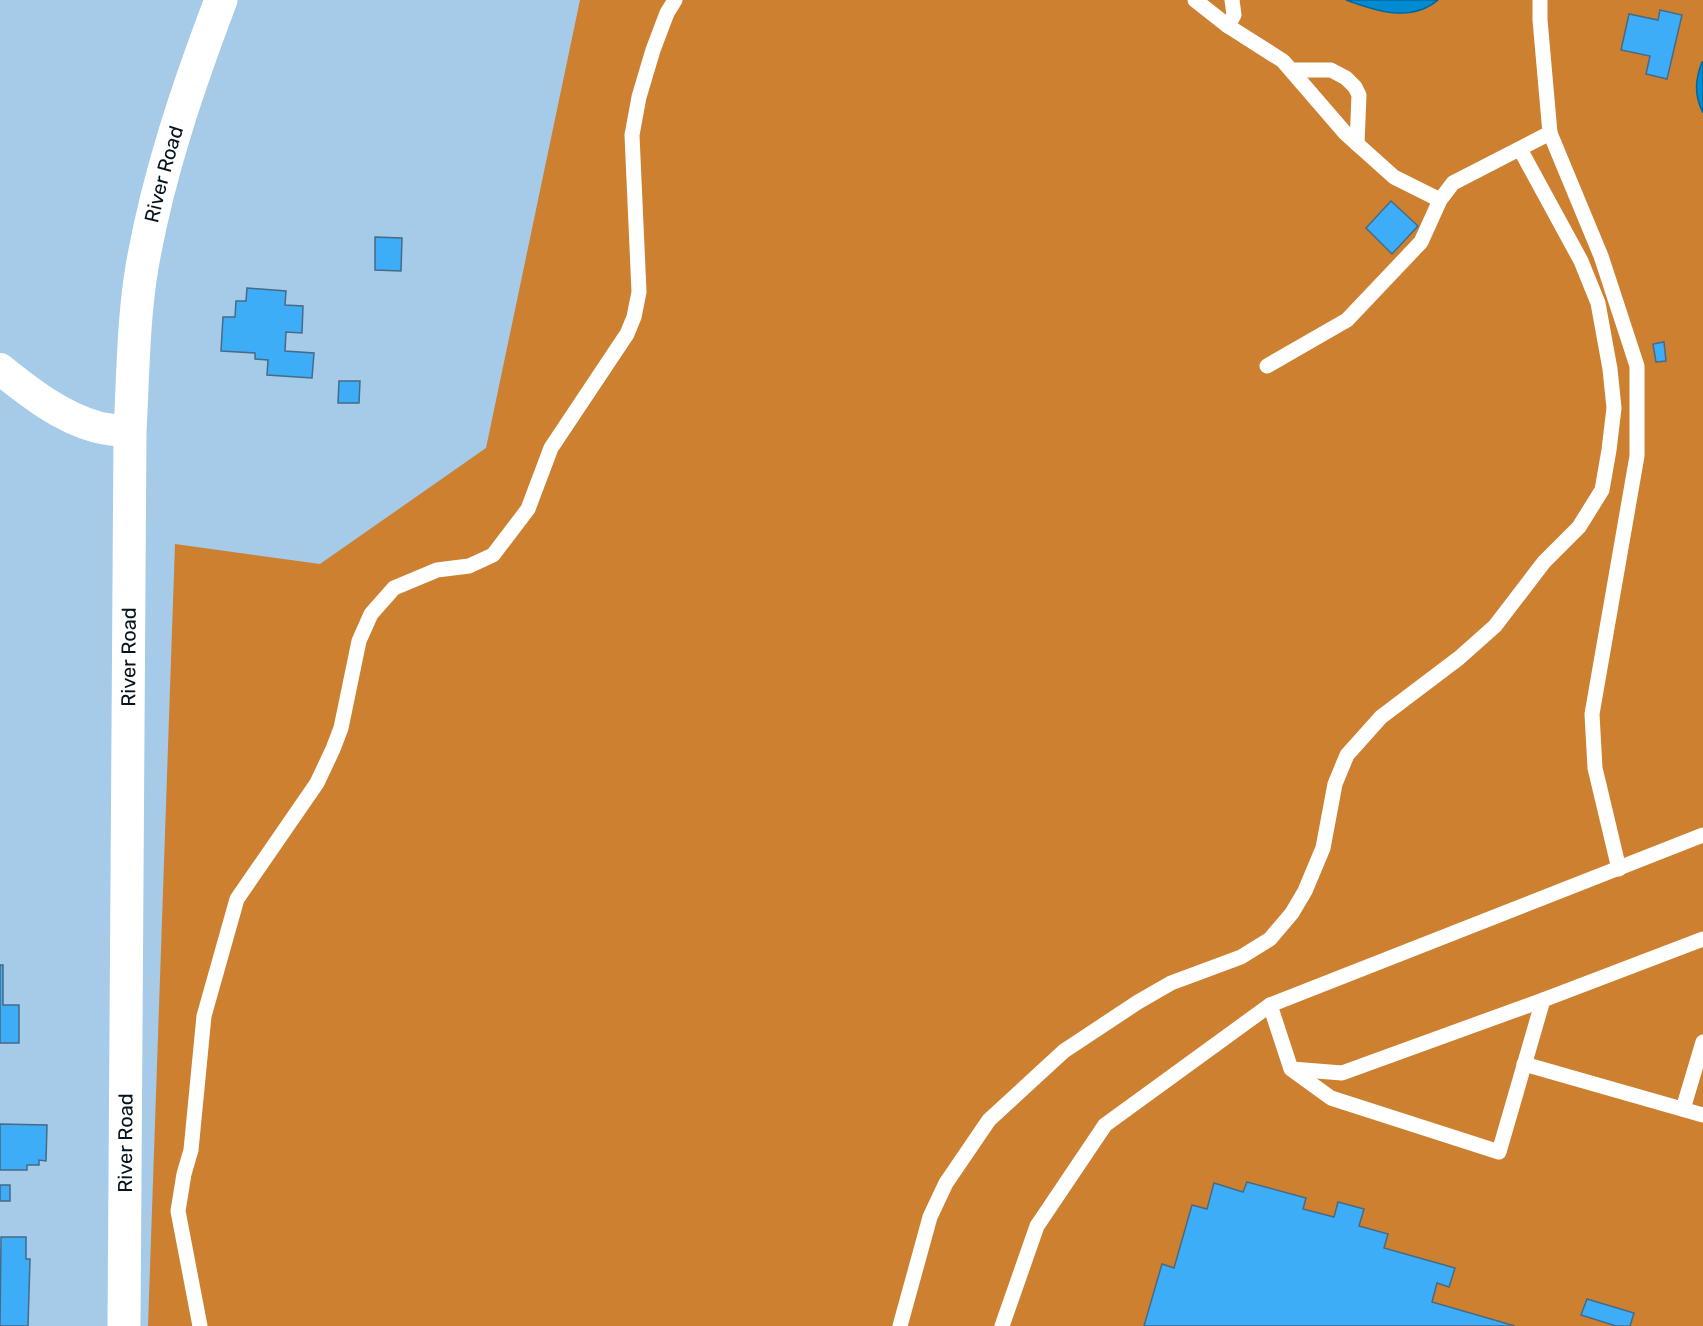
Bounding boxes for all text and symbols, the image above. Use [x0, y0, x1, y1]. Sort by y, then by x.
street label: River Road [139, 123, 188, 225]
street label: River Road [116, 607, 141, 707]
street label: River Road [113, 1093, 138, 1193]

